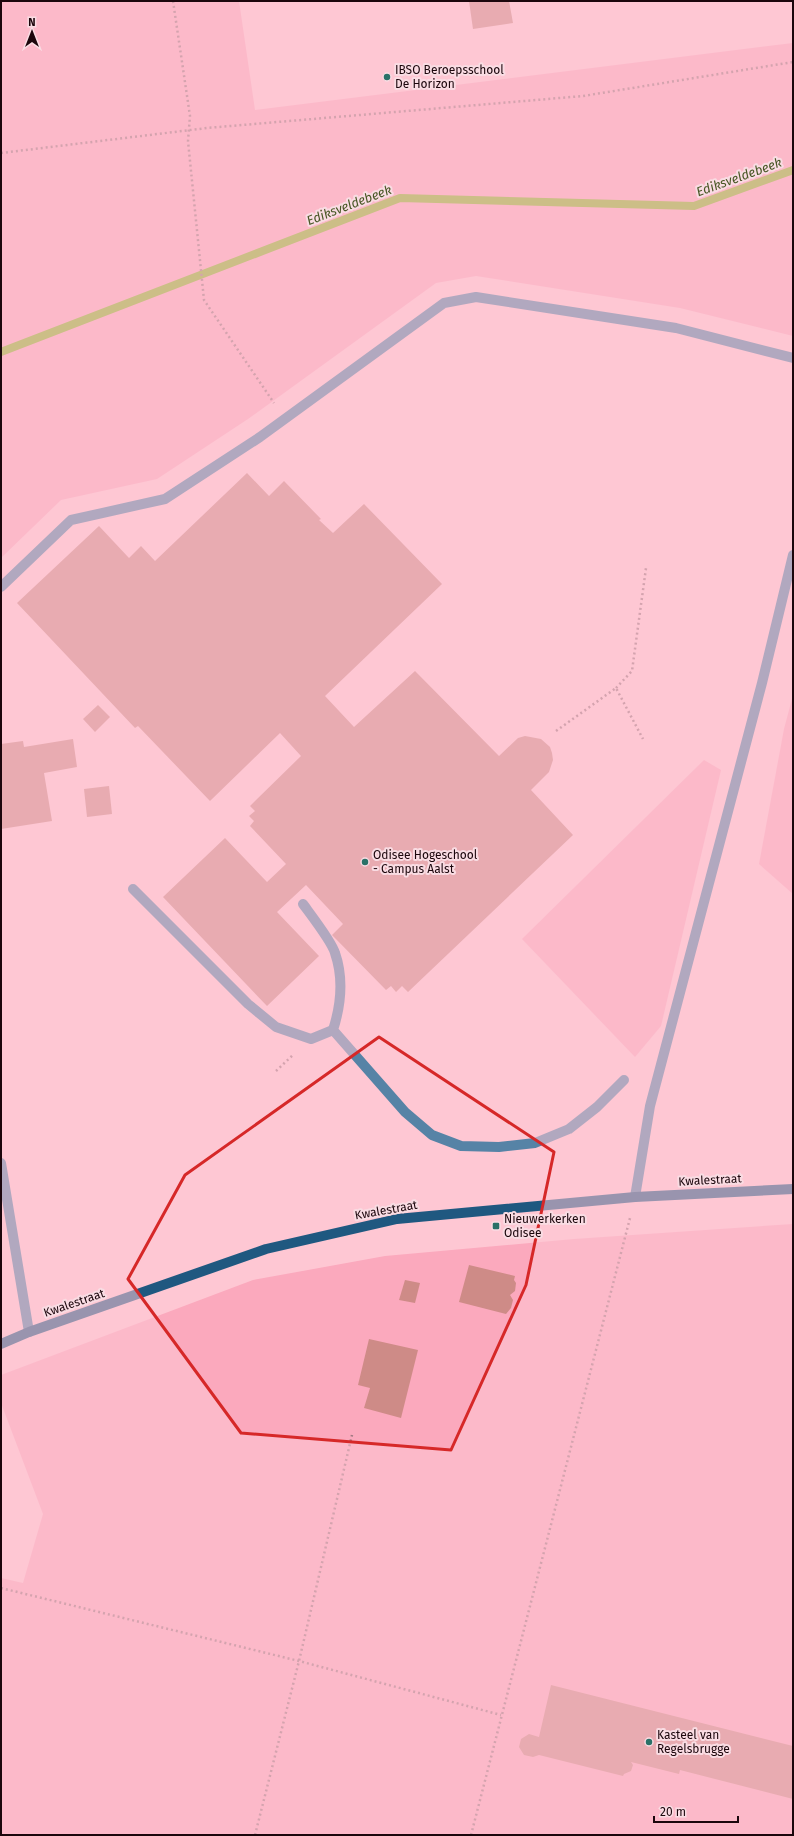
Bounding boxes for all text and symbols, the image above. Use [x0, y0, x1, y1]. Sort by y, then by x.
north arrow [12, 12, 52, 52]
text: N [28, 16, 36, 29]
place label: IBSO Beroepsschool De Horizon [395, 63, 504, 91]
marker: IBSO Beroepsschool De Horizon [382, 72, 392, 82]
water label: Ediksveldebeek [694, 155, 784, 199]
water label: Ediksveldebeek [304, 182, 394, 228]
place label: Odisee Hogeschool - Campus Aalst [373, 848, 478, 876]
marker: Odisee Hogeschool - Campus Aalst [360, 857, 370, 867]
street label: Kwalestraat [678, 1171, 743, 1189]
street label: Kwalestraat [354, 1197, 419, 1222]
place label: Nieuwerkerken Odisee [504, 1212, 586, 1240]
marker: Nieuwerkerken Odisee [491, 1221, 501, 1231]
street label: Kwalestraat [42, 1286, 107, 1320]
place label: Kasteel van Regelsbrugge [657, 1728, 730, 1756]
marker: Kasteel van Regelsbrugge [644, 1737, 654, 1747]
scale bar [654, 1798, 738, 1824]
text: 20 m [660, 1805, 686, 1819]

